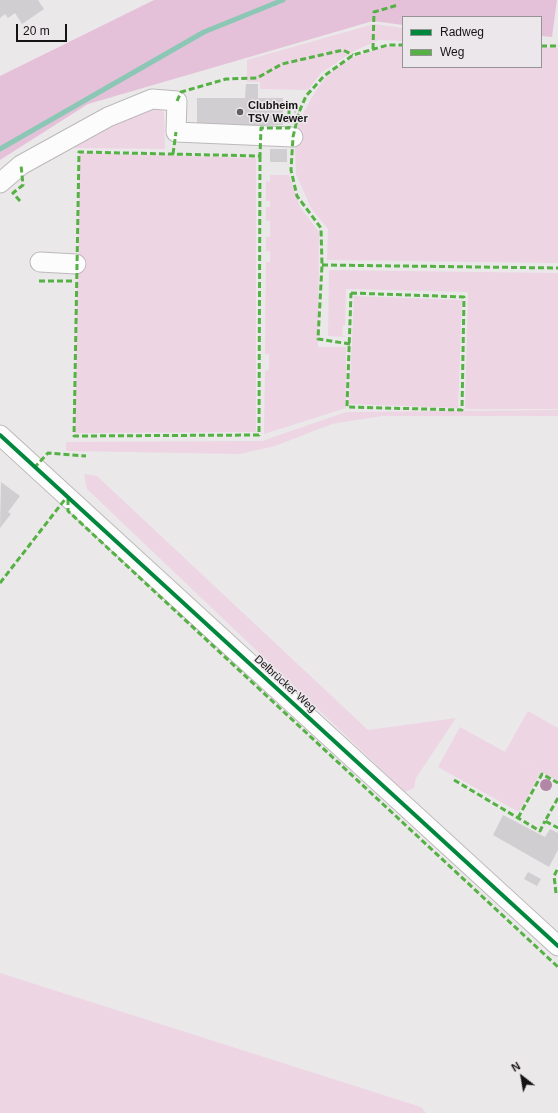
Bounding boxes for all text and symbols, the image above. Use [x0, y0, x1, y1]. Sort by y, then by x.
scale bar [18, 16, 69, 42]
legend [402, 16, 542, 68]
text: 20 m [23, 24, 50, 38]
text: Radweg [440, 25, 484, 39]
text: Weg [440, 45, 464, 59]
place label: Clubheim TSV Wewer [248, 99, 308, 125]
marker: Clubheim TSV Wewer [235, 107, 245, 117]
street label: Delbrücker Weg [251, 653, 319, 715]
north arrow [502, 1057, 542, 1097]
text: N [509, 1060, 522, 1074]

